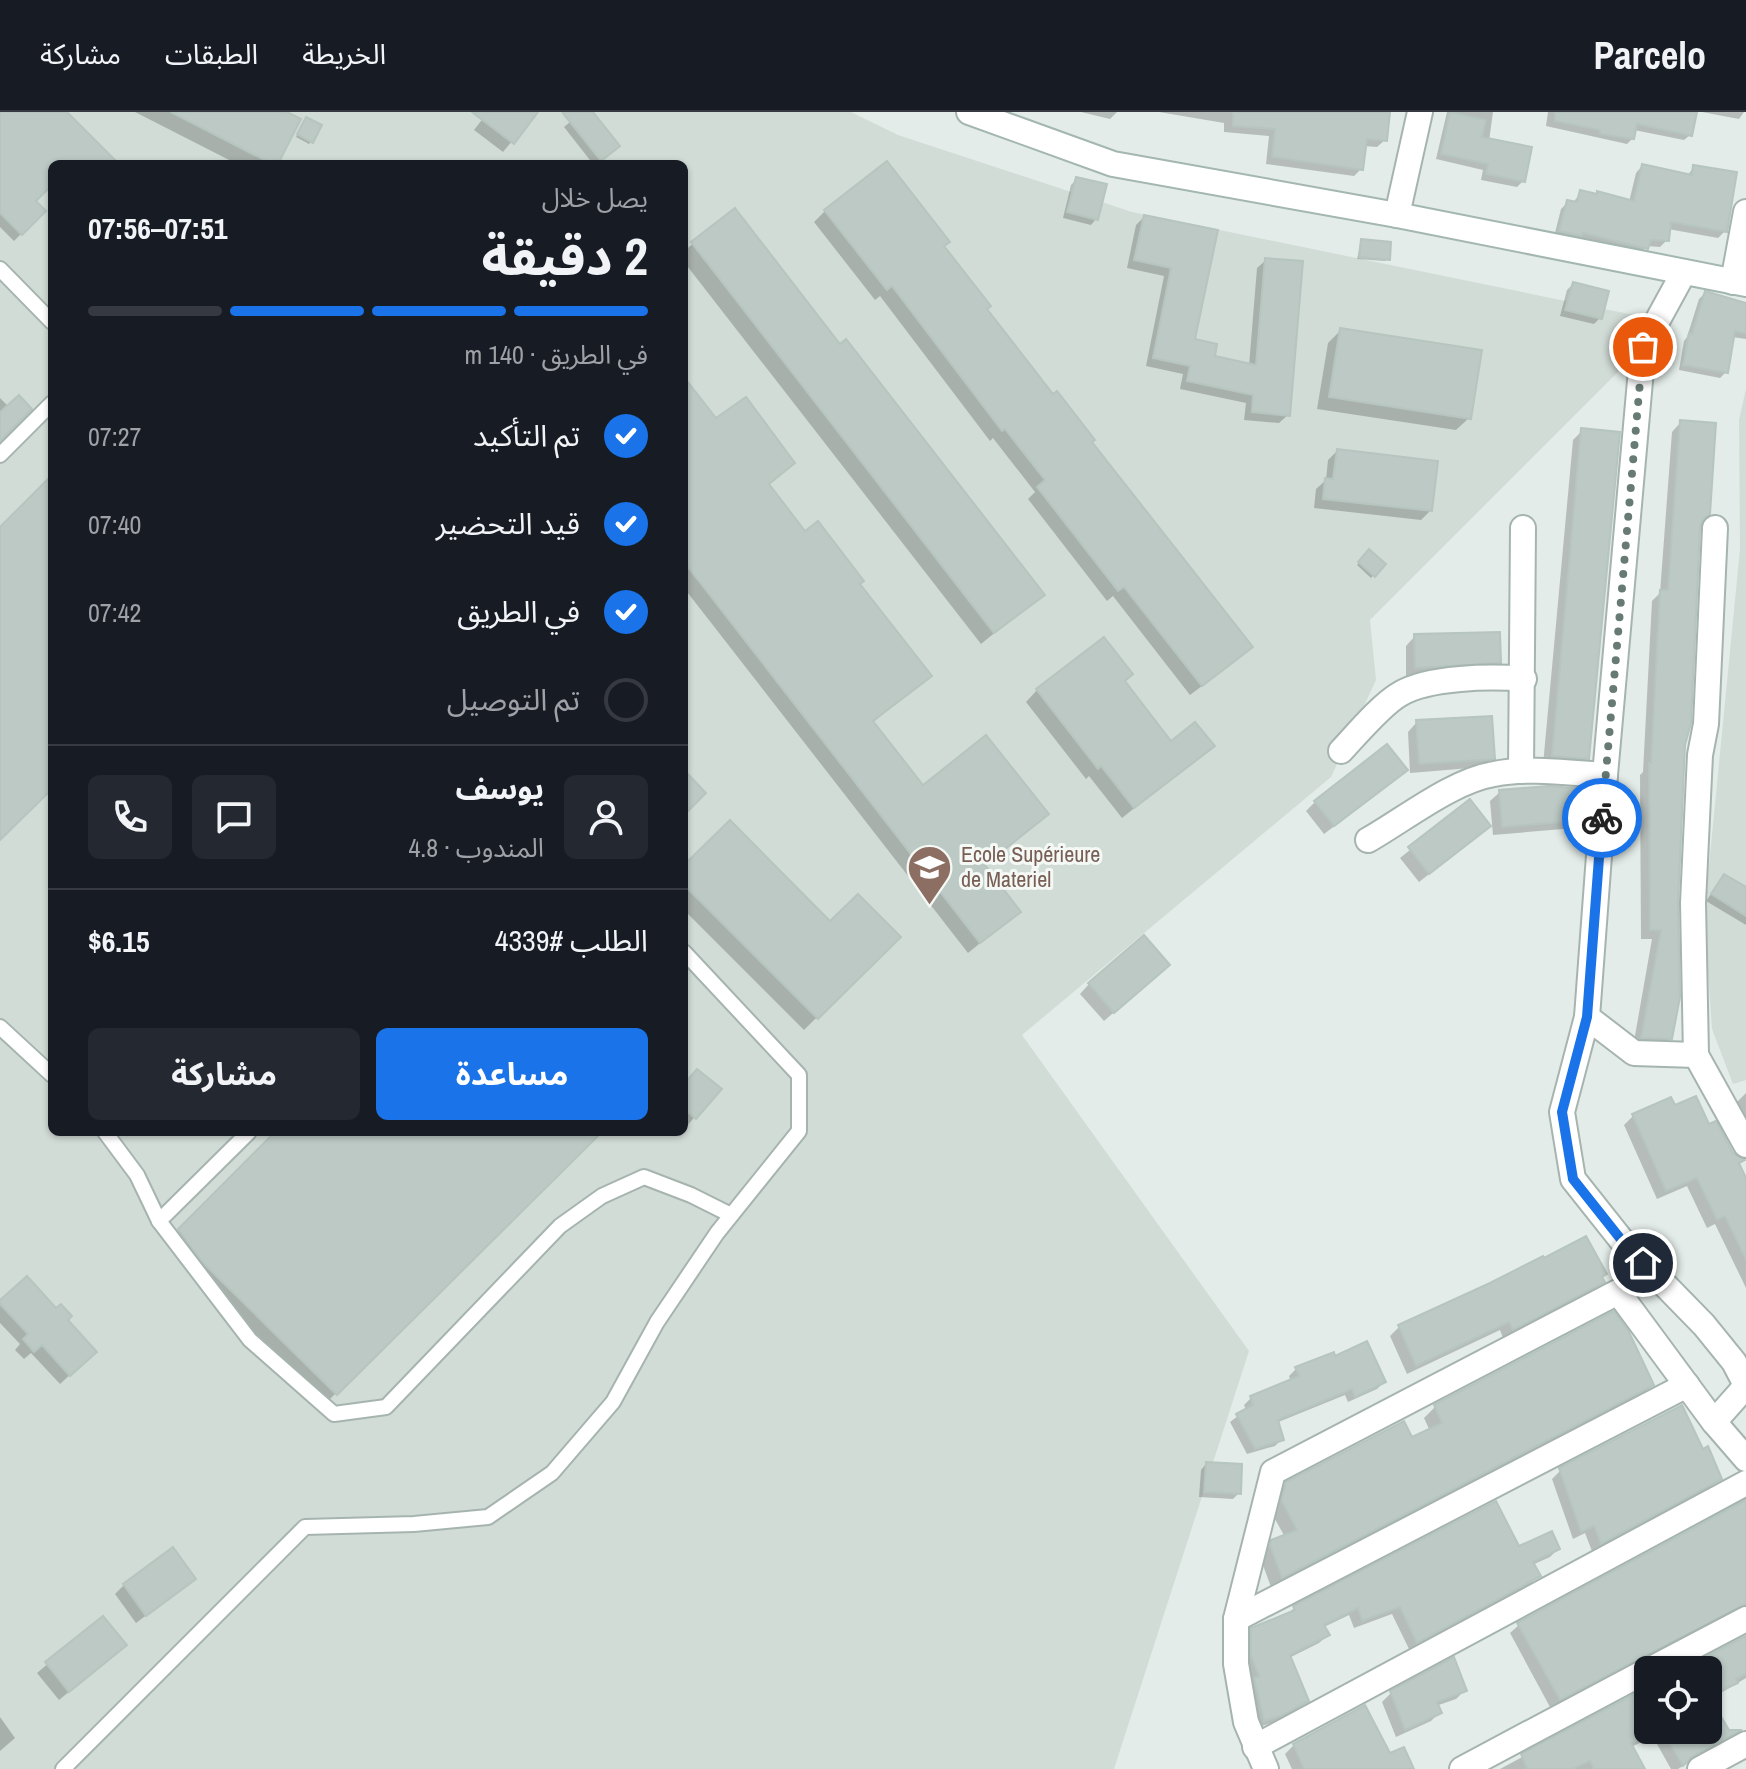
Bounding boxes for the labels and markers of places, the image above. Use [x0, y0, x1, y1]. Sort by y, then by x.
pin [1609, 313, 1677, 381]
place label: Ecole Supérieure de Materiel [961, 839, 1100, 894]
school or university icon: Ecole Supérieure de Materiel [906, 843, 954, 906]
pin [1609, 1229, 1677, 1297]

